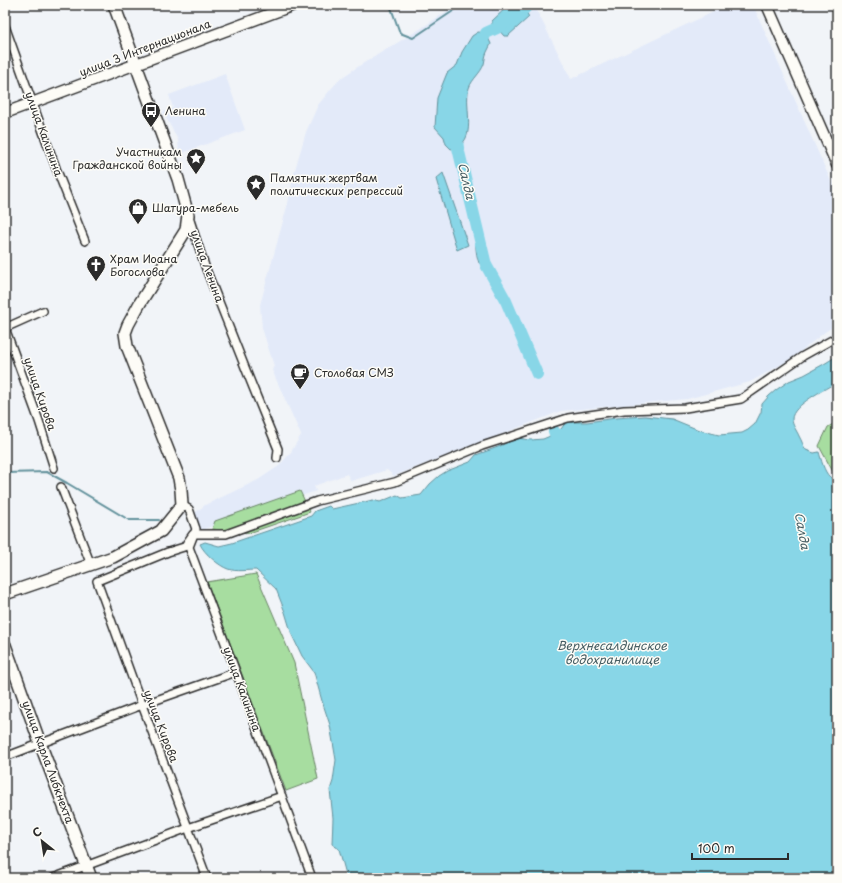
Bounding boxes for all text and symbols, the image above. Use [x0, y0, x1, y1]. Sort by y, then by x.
street label: улица 3 Интернационала [76, 14, 213, 81]
street label: улица Калинина [21, 89, 68, 179]
bus stop icon: Ленина [140, 100, 162, 128]
place label: Ленина [165, 102, 206, 119]
place label: Участникам Гражданской войны [72, 143, 182, 173]
place icon: Участникам Гражданской войны [185, 147, 207, 175]
water label: Салда [454, 161, 480, 202]
place label: Памятник жертвам политических репрессий [270, 169, 403, 199]
place icon: Памятник жертвам политических репрессий [245, 173, 267, 201]
shop icon: Шатура-мебель [127, 197, 149, 225]
place label: Шатура-мебель [152, 199, 239, 216]
street label: улица Ленина [186, 227, 229, 305]
place label: Храм Иоана Богослова [110, 250, 177, 280]
church icon: Храм Иоана Богослова [85, 254, 107, 282]
street label: улица Кирова [20, 355, 61, 433]
cafe icon: Столовая СМЗ [289, 362, 311, 390]
place label: Столовая СМЗ [314, 364, 394, 381]
water label: Салда [791, 511, 815, 551]
water label: Верхнесалдинское водохранилище [557, 636, 667, 668]
street label: улица Калинина [219, 644, 266, 734]
street label: улица Кирова [140, 687, 183, 765]
street label: улица Карла Либкнехта [18, 698, 79, 826]
north arrow [22, 821, 62, 861]
text: С [29, 822, 45, 841]
scale bar [692, 835, 788, 861]
text: 100 m [698, 839, 735, 857]

